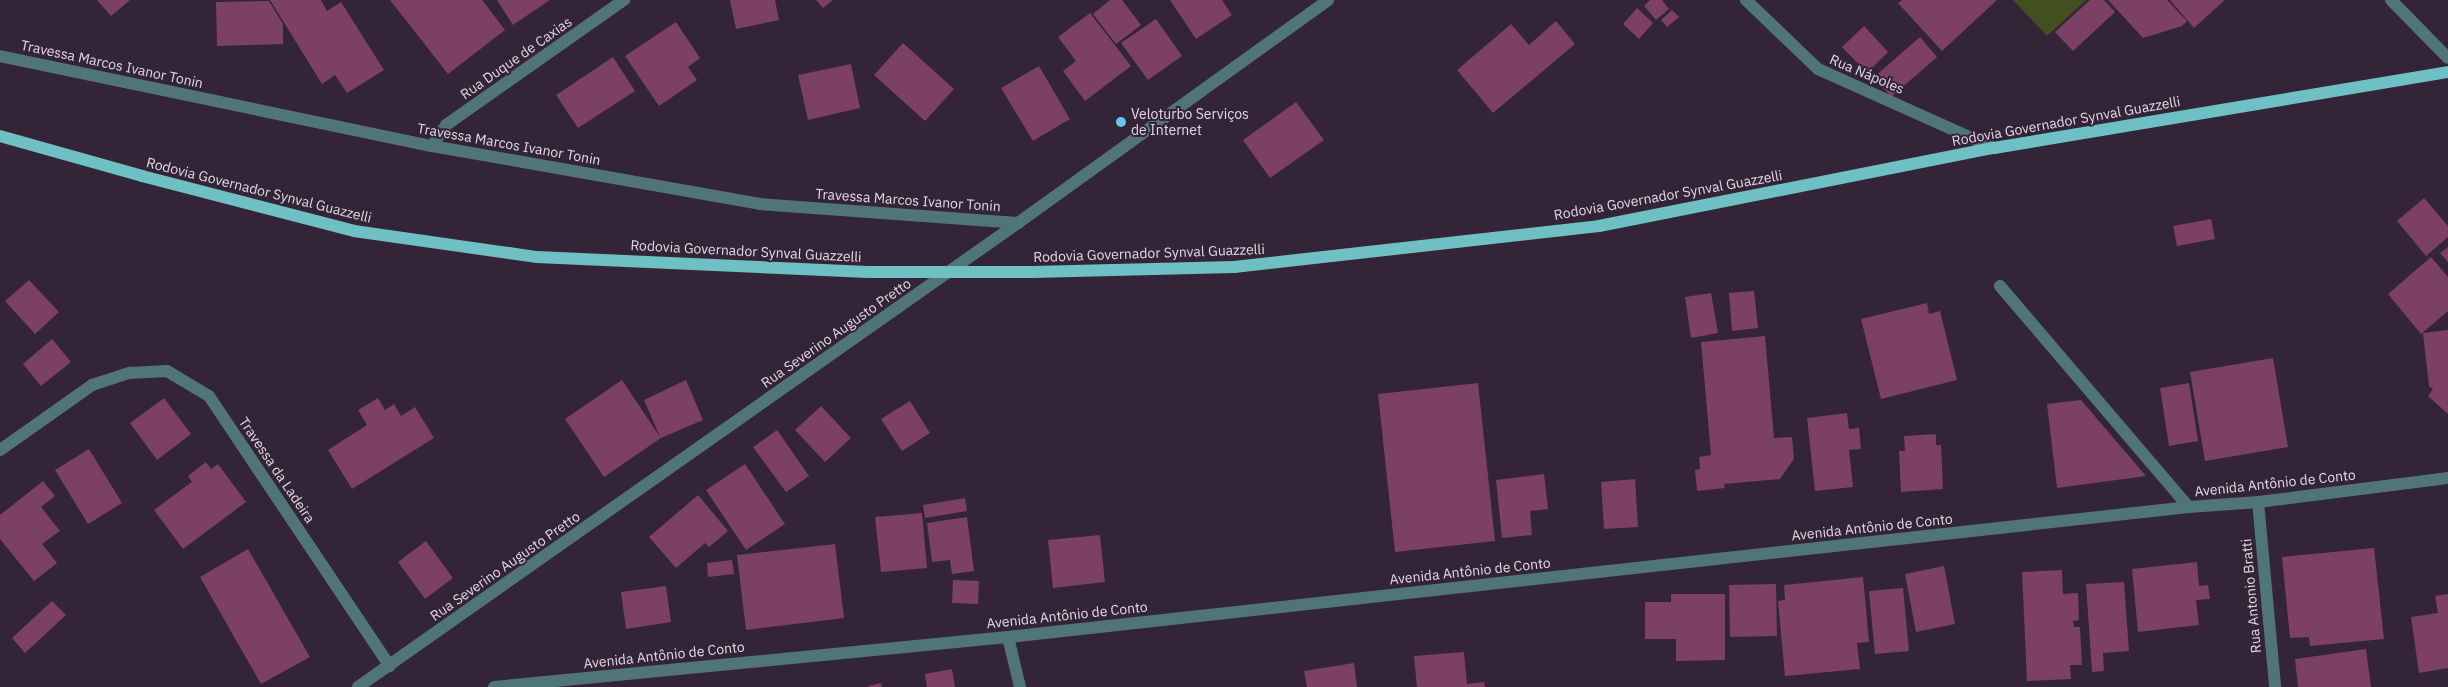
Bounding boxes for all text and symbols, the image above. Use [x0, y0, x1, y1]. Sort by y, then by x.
street label: Rua Duque de Caxias [457, 13, 575, 103]
street label: Travessa Marcos Ivanor Tonin [19, 36, 205, 92]
street label: Rua Nápoles [1827, 51, 1907, 97]
street label: Rodovia Governador Synval Guazzelli [1951, 93, 2181, 149]
place label: Veloturbo Serviços de Internet [1131, 106, 1249, 138]
marker: Veloturbo Serviços de Internet [1115, 116, 1127, 128]
street label: Travessa Marcos Ivanor Tonin [416, 120, 602, 168]
street label: Rodovia Governador Synval Guazzelli [145, 154, 373, 226]
street label: Rodovia Governador Synval Guazzelli [1553, 167, 1783, 223]
street label: Travessa Marcos Ivanor Tonin [815, 185, 1001, 215]
street label: Rodovia Governador Synval Guazzelli [630, 237, 862, 265]
street label: Rodovia Governador Synval Guazzelli [1033, 241, 1265, 265]
street label: Rua Severino Augusto Pretto [758, 275, 914, 391]
street label: Travessa da Ladeira [235, 414, 319, 526]
street label: Avenida Antônio de Conto [2194, 466, 2356, 500]
street label: Rua Severino Augusto Pretto [427, 508, 583, 624]
street label: Avenida Antônio de Conto [1791, 510, 1953, 544]
street label: Rua Antonio Bratti [2238, 538, 2264, 654]
street label: Avenida Antônio de Conto [1389, 554, 1551, 588]
street label: Avenida Antônio de Conto [986, 598, 1148, 632]
street label: Avenida Antônio de Conto [583, 638, 745, 672]

